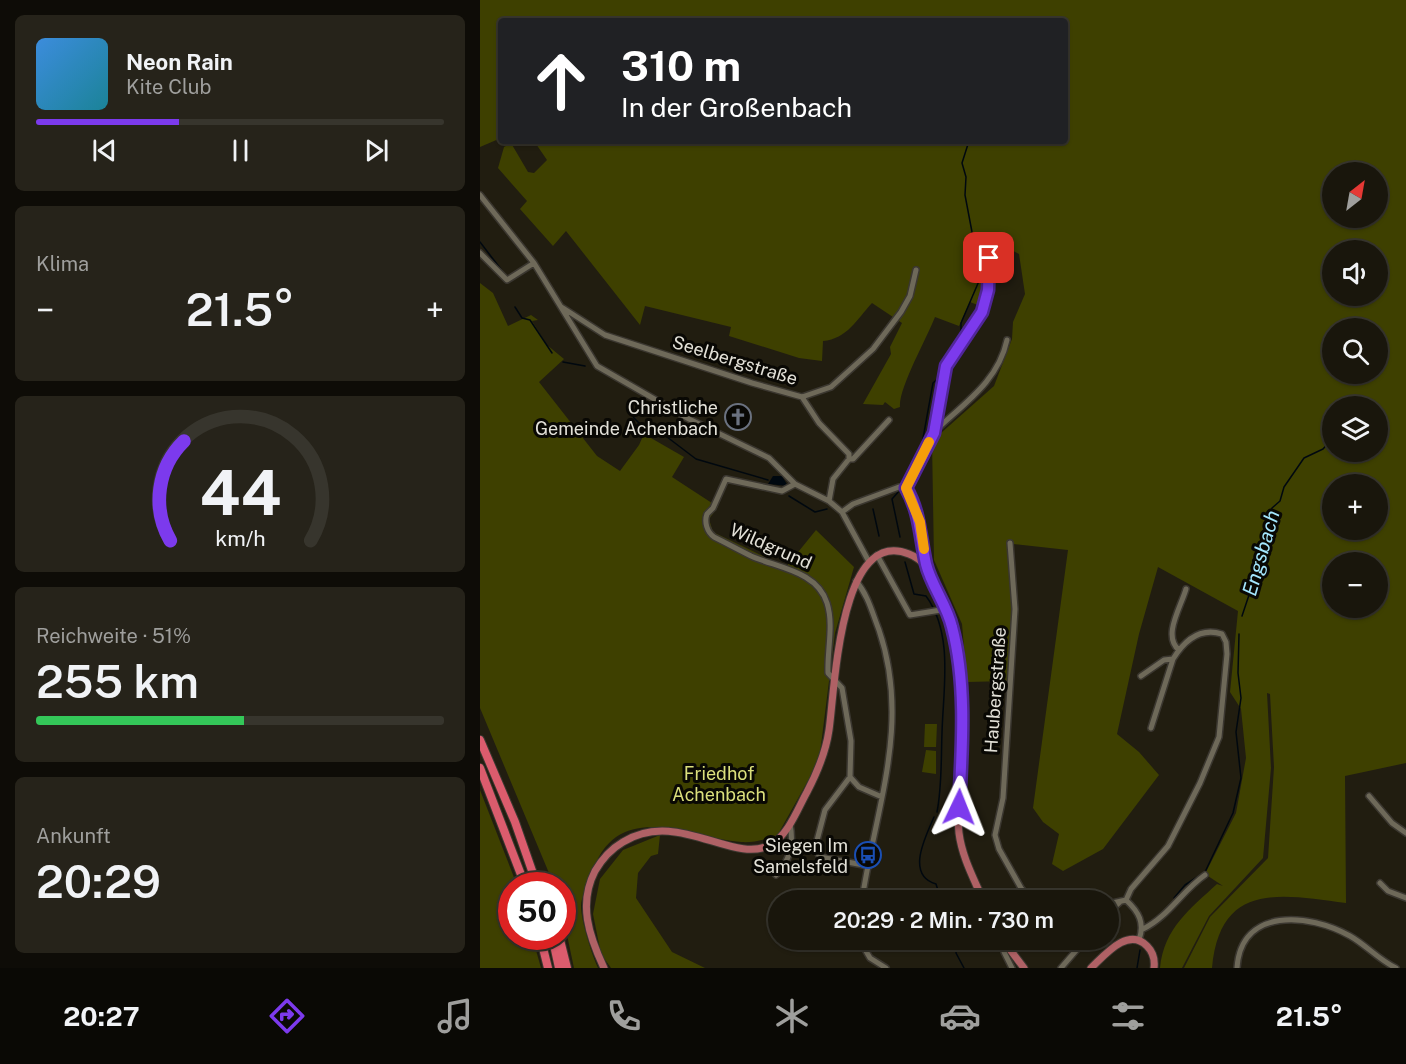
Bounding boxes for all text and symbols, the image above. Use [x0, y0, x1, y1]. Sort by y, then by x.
text: 310 m [621, 41, 741, 90]
icon: ahead [522, 42, 600, 120]
text: Neon Rain [126, 49, 233, 75]
text: Kite Club [126, 75, 211, 99]
text: In der Großenbach [621, 91, 852, 123]
icon: previous [88, 134, 121, 167]
icon: pause [224, 134, 257, 167]
icon: next [360, 134, 393, 167]
north arrow [1322, 162, 1388, 228]
map controls [1322, 162, 1388, 618]
pin [963, 232, 1014, 283]
button: sound [1322, 240, 1388, 306]
icon: arrive [972, 241, 1005, 274]
text: Klima [36, 252, 89, 276]
text: 21.5° [186, 283, 294, 336]
text: − [36, 291, 54, 329]
text: + [426, 291, 444, 329]
button: search [1322, 318, 1388, 384]
street label: Seelbergstraße [670, 331, 800, 389]
button: layers [1322, 396, 1388, 462]
place label: Christliche Gemeinde Achenbach [535, 397, 718, 439]
church icon: Christliche Gemeinde Achenbach [723, 402, 753, 432]
text: 44 [199, 456, 281, 529]
button: + [1322, 474, 1388, 540]
water label: Engsbach [1237, 507, 1285, 599]
street label: Wildgrund [727, 519, 815, 573]
text: km/h [215, 526, 265, 551]
button: − [1322, 552, 1388, 618]
text: Reichweite · 51% [36, 624, 191, 648]
street label: Haubergstraße [980, 626, 1010, 754]
text: 255 km [36, 655, 199, 708]
park label: Friedhof Achenbach [672, 763, 766, 805]
position arrow [927, 775, 991, 839]
text: Ankunft [36, 824, 111, 848]
place label: Siegen Im Samelsfeld [753, 835, 848, 877]
bus stop icon: Siegen Im Samelsfeld [853, 840, 883, 870]
text: 20:29 [36, 855, 161, 908]
speed limit sign: 50 [498, 872, 576, 950]
text: 20:29 · 2 Min. · 730 m [833, 907, 1054, 933]
icon: directions [266, 995, 308, 1037]
icon: music [434, 995, 476, 1037]
icon: phone [603, 995, 645, 1037]
icon: climate [771, 995, 813, 1037]
icon: car [939, 995, 981, 1037]
icon: filters [1107, 995, 1149, 1037]
text: 20:27 [63, 1000, 140, 1032]
text: 21.5° [1276, 1000, 1343, 1032]

